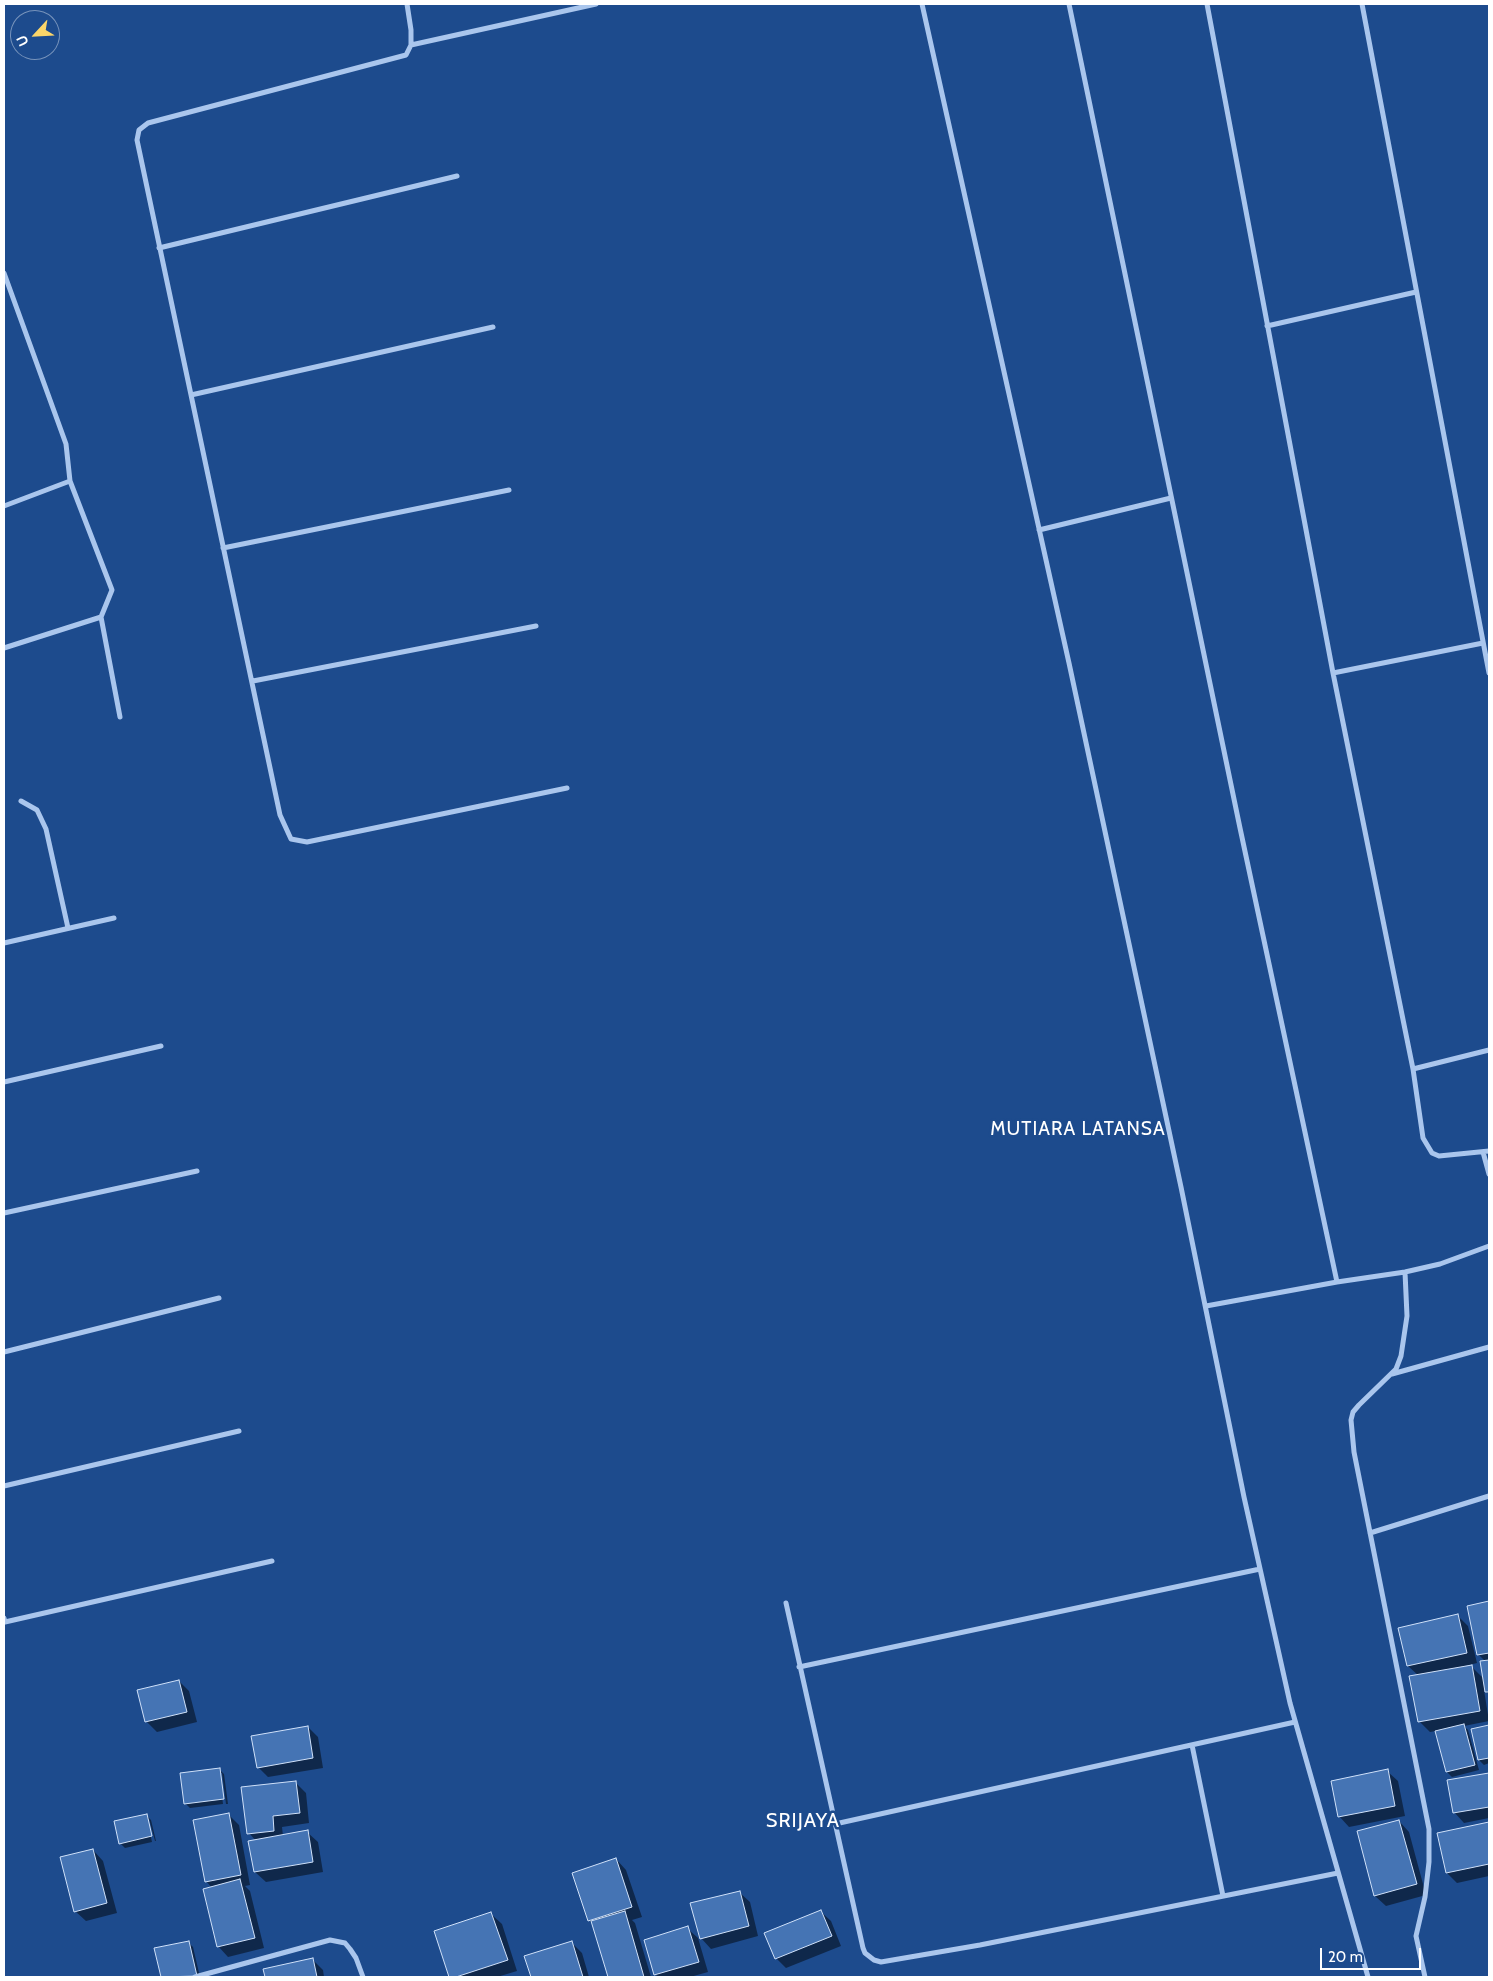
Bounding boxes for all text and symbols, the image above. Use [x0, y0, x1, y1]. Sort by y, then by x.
north arrow [10, 10, 60, 60]
text: U [12, 33, 33, 49]
district label: MUTIARA LATANSA [988, 1118, 1168, 1140]
district label: SRIJAYA [765, 1809, 841, 1833]
scale bar [1323, 1938, 1424, 1970]
text: 20 m [1328, 1948, 1363, 1966]

